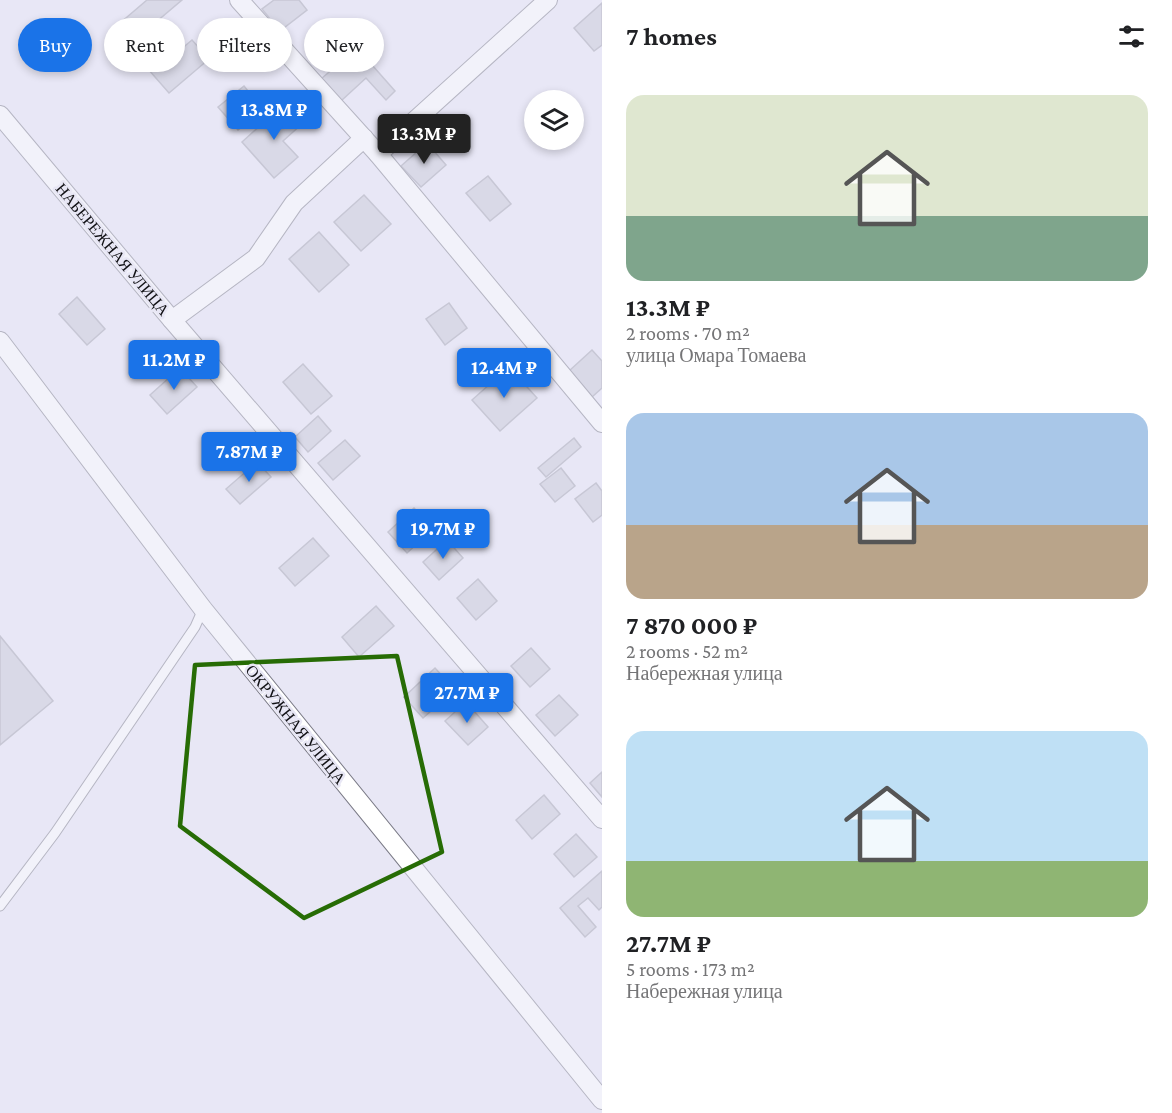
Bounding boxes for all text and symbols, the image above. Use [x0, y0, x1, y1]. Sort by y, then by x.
chip: Buy [18, 18, 92, 72]
chip: Rent [104, 18, 185, 72]
chip: Filters [197, 18, 292, 72]
chip: New [304, 18, 384, 72]
icon: filters [1115, 20, 1148, 53]
text: 7 homes [626, 22, 717, 51]
pin: 13.8M ₽ [219, 90, 329, 141]
map controls [524, 90, 584, 150]
button: layers [524, 90, 584, 150]
text: 13.8M ₽ [241, 98, 307, 120]
pin: 13.3M ₽ [369, 114, 479, 165]
text: 13.3M ₽ [392, 122, 456, 144]
icon: home [833, 134, 941, 242]
street label: НАБЕРЕЖНАЯ УЛИЦА [52, 180, 173, 320]
text: 13.3M ₽ [626, 293, 710, 322]
text: 2 rooms · 70 m² [626, 322, 750, 344]
pin: 11.2M ₽ [119, 340, 229, 391]
text: улица Омара Томаева [626, 344, 806, 366]
text: 11.2M ₽ [142, 348, 206, 370]
pin: 12.4M ₽ [449, 348, 559, 399]
text: 12.4M ₽ [471, 356, 537, 378]
pin: 7.87M ₽ [194, 432, 304, 483]
text: 7.87M ₽ [215, 440, 283, 462]
icon: home [833, 452, 941, 560]
pin: 19.7M ₽ [388, 509, 498, 560]
text: 19.7M ₽ [411, 517, 475, 539]
text: 7 870 000 ₽ [626, 611, 758, 640]
text: 2 rooms · 52 m² [626, 640, 748, 662]
street label: ОКРУЖНАЯ УЛИЦА [242, 661, 349, 788]
text: Набережная улица [626, 662, 783, 684]
pin: 27.7M ₽ [412, 673, 522, 724]
text: 27.7M ₽ [434, 681, 500, 703]
icon: home [833, 770, 941, 878]
text: 27.7M ₽ [626, 929, 711, 958]
text: 5 rooms · 173 m² [626, 958, 755, 980]
text: Набережная улица [626, 980, 783, 1002]

